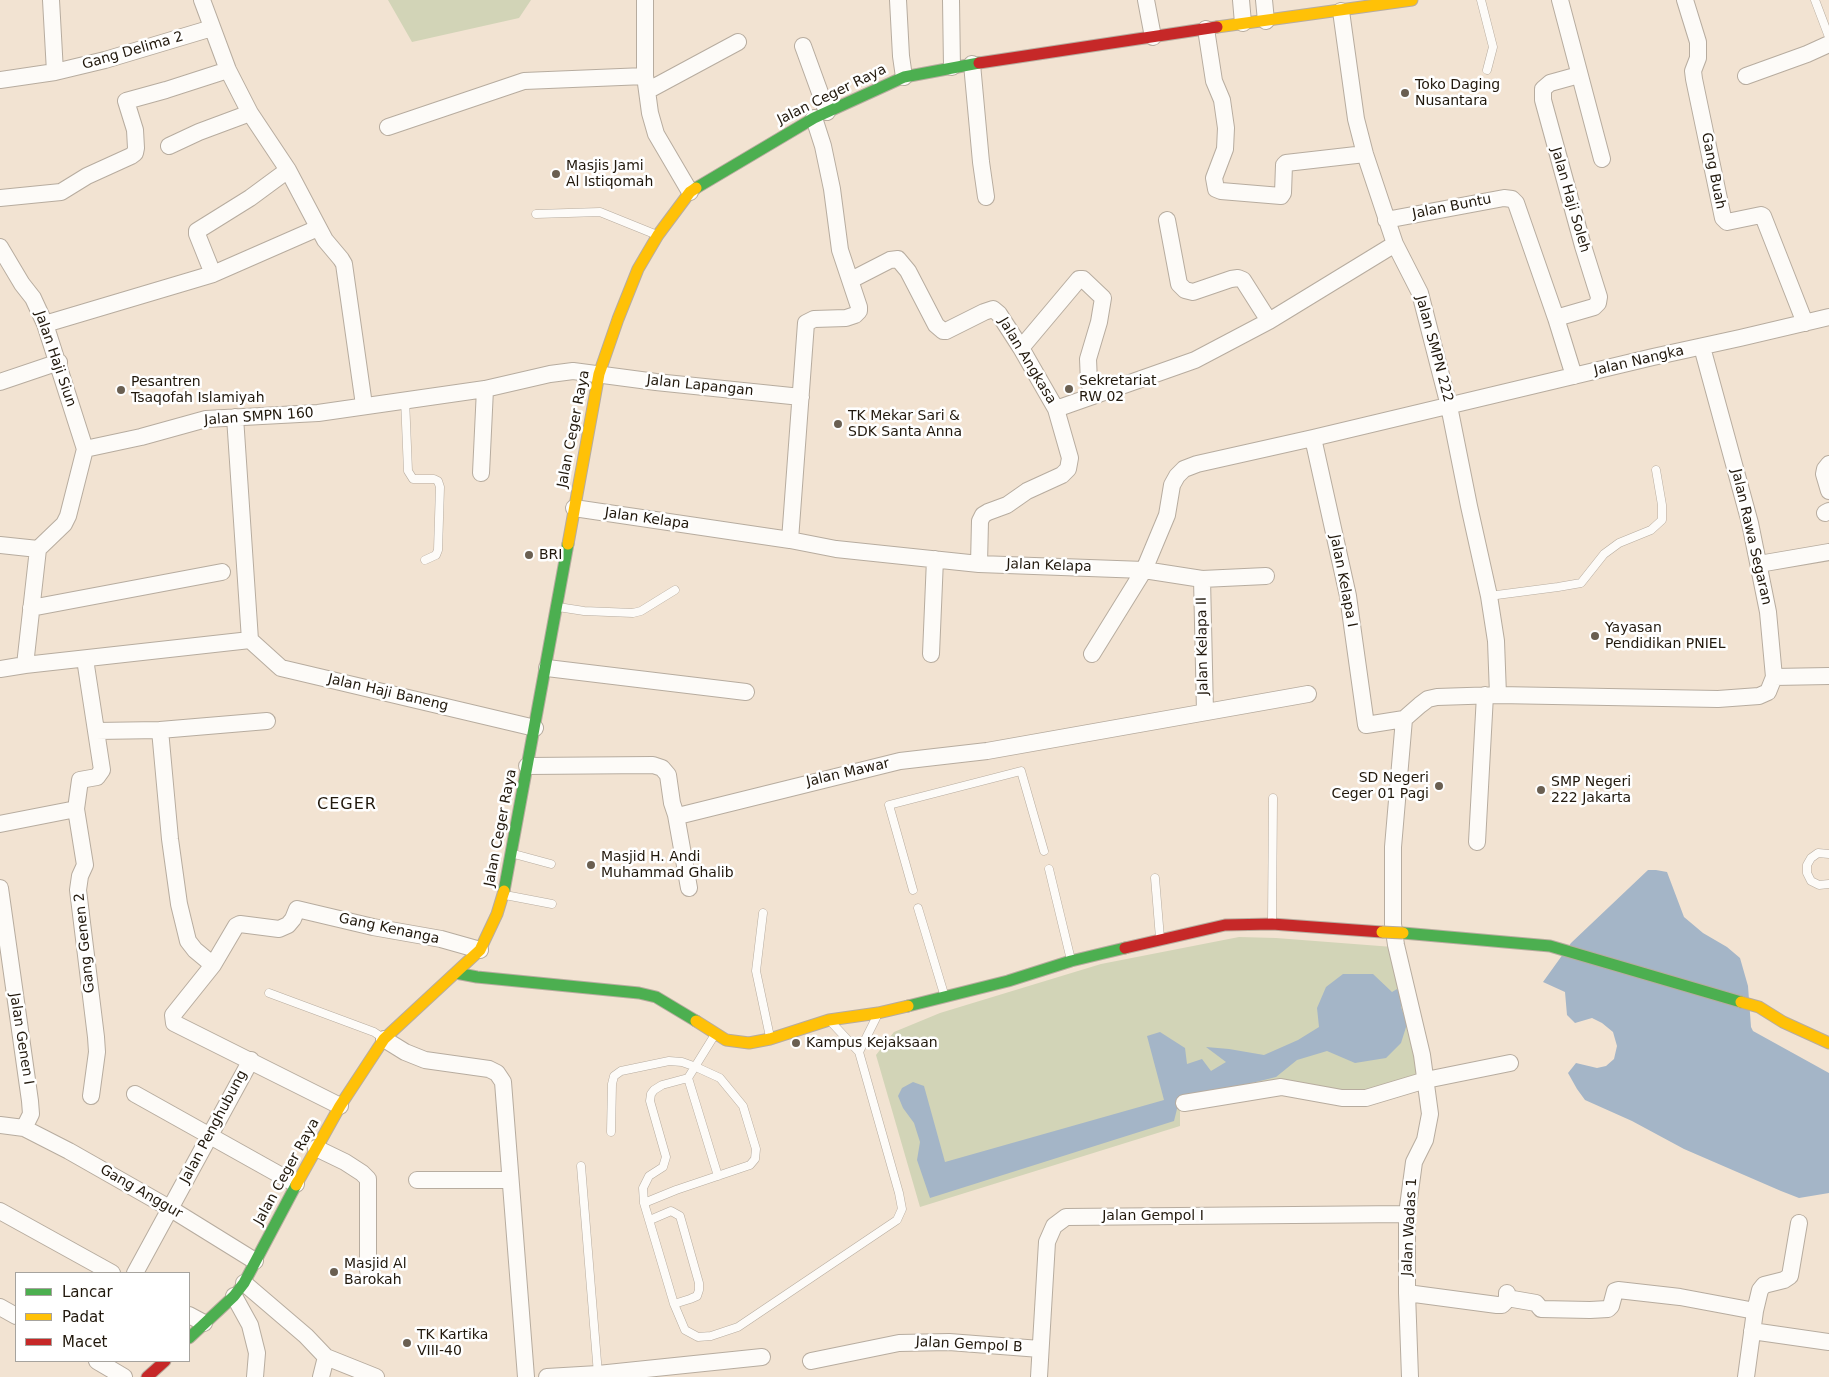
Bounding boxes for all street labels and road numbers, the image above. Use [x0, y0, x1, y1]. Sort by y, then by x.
street label: Gang Delima 2 [81, 29, 185, 73]
street label: Jalan Ceger Raya [775, 61, 889, 129]
street label: Gang Buah [1697, 131, 1729, 211]
street label: Jalan Haji Soleh [1547, 145, 1593, 255]
street label: Jalan Buntu [1411, 191, 1493, 223]
street label: Jalan SMPN 222 [1412, 294, 1456, 404]
street label: Jalan Haji Siun [31, 309, 79, 409]
street label: Jalan Angkasa [995, 315, 1059, 407]
street label: Jalan Nangka [1592, 342, 1686, 380]
street label: Jalan Ceger Raya [554, 369, 594, 489]
street label: Jalan Lapangan [646, 372, 754, 400]
street label: Jalan SMPN 160 [204, 405, 314, 429]
street label: Jalan Rawa Segaran [1727, 467, 1775, 607]
street label: Jalan Kelapa [603, 505, 691, 533]
street label: Jalan Kelapa I [1326, 533, 1360, 629]
street label: Jalan Kelapa [1006, 556, 1092, 576]
street label: Jalan Kelapa II [1194, 597, 1212, 695]
street label: Jalan Haji Baneng [326, 671, 450, 715]
street label: Jalan Mawar [805, 755, 891, 791]
street label: Jalan Ceger Raya [481, 768, 521, 888]
street label: Gang Genen 2 [71, 892, 99, 994]
street label: Gang Kenanga [337, 910, 441, 948]
street label: Jalan Genen I [5, 992, 37, 1086]
street label: Jalan Penghubung [177, 1067, 251, 1187]
street label: Jalan Ceger Raya [251, 1116, 323, 1228]
street label: Gang Anggur [97, 1162, 185, 1222]
street label: Jalan Wadas 1 [1399, 1178, 1421, 1276]
street label: Jalan Gempol I [1102, 1208, 1204, 1224]
street label: Jalan Gempol B [915, 1334, 1023, 1356]

